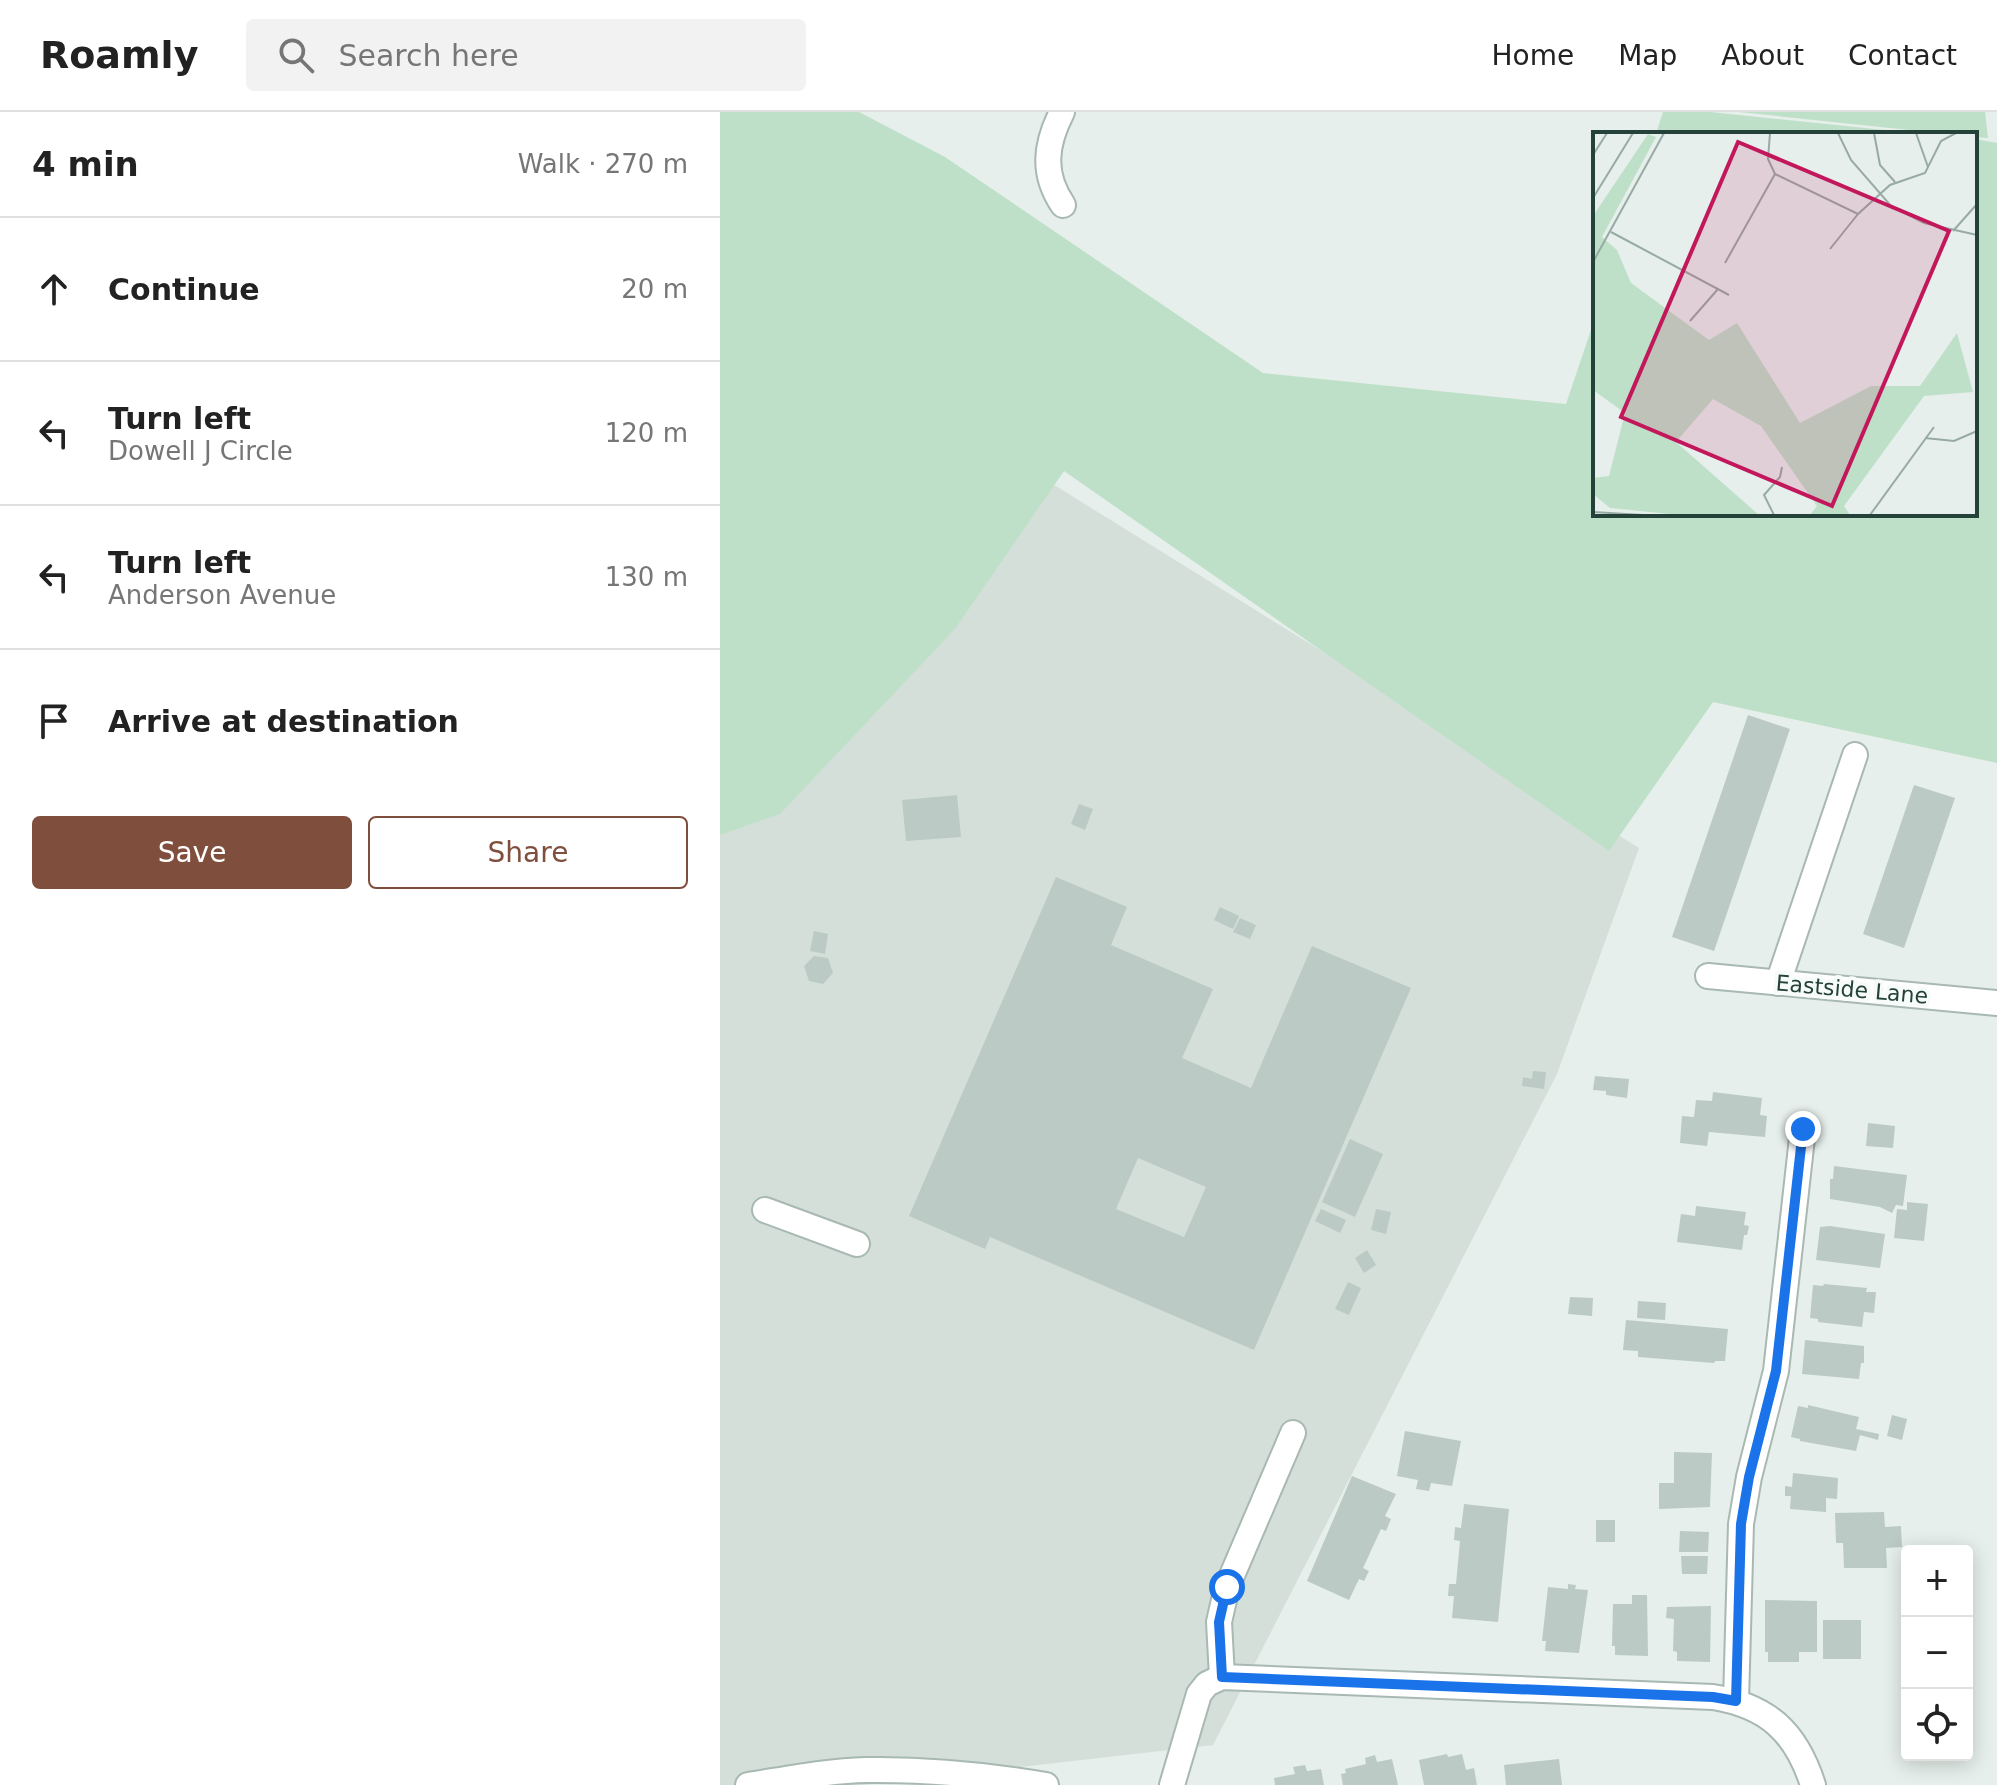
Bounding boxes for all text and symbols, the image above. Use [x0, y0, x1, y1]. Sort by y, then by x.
search box [246, 19, 806, 91]
text: Roamly [40, 33, 198, 77]
icon: search [274, 33, 318, 77]
text: Search here [338, 38, 519, 73]
text: Home [1491, 39, 1574, 72]
text: Map [1618, 39, 1677, 72]
text: About [1721, 39, 1804, 72]
text: Contact [1848, 39, 1957, 72]
inset map [1593, 132, 1977, 516]
text: 4 min [32, 144, 139, 184]
text: Walk · 270 m [518, 149, 688, 179]
icon: ahead [32, 267, 76, 311]
text: Continue [108, 272, 260, 307]
text: 20 m [621, 274, 688, 304]
text: Turn left [108, 401, 251, 436]
icon: left [32, 411, 76, 455]
text: 120 m [605, 418, 688, 448]
text: Dowell J Circle [108, 436, 293, 466]
text: Turn left [108, 545, 251, 580]
icon: left [32, 555, 76, 599]
text: 130 m [605, 562, 688, 592]
text: Anderson Avenue [108, 580, 336, 610]
icon: arrive [32, 699, 76, 743]
text: Arrive at destination [108, 704, 459, 739]
button: Save [32, 816, 352, 889]
button: Share [368, 816, 688, 889]
street label: Eastside Lane [1775, 970, 1929, 1009]
route end [1785, 1111, 1821, 1147]
map controls [1901, 1545, 1973, 1761]
button: + [1901, 1545, 1973, 1617]
route start [1209, 1569, 1245, 1605]
button: − [1901, 1617, 1973, 1689]
button: locate [1901, 1689, 1973, 1761]

